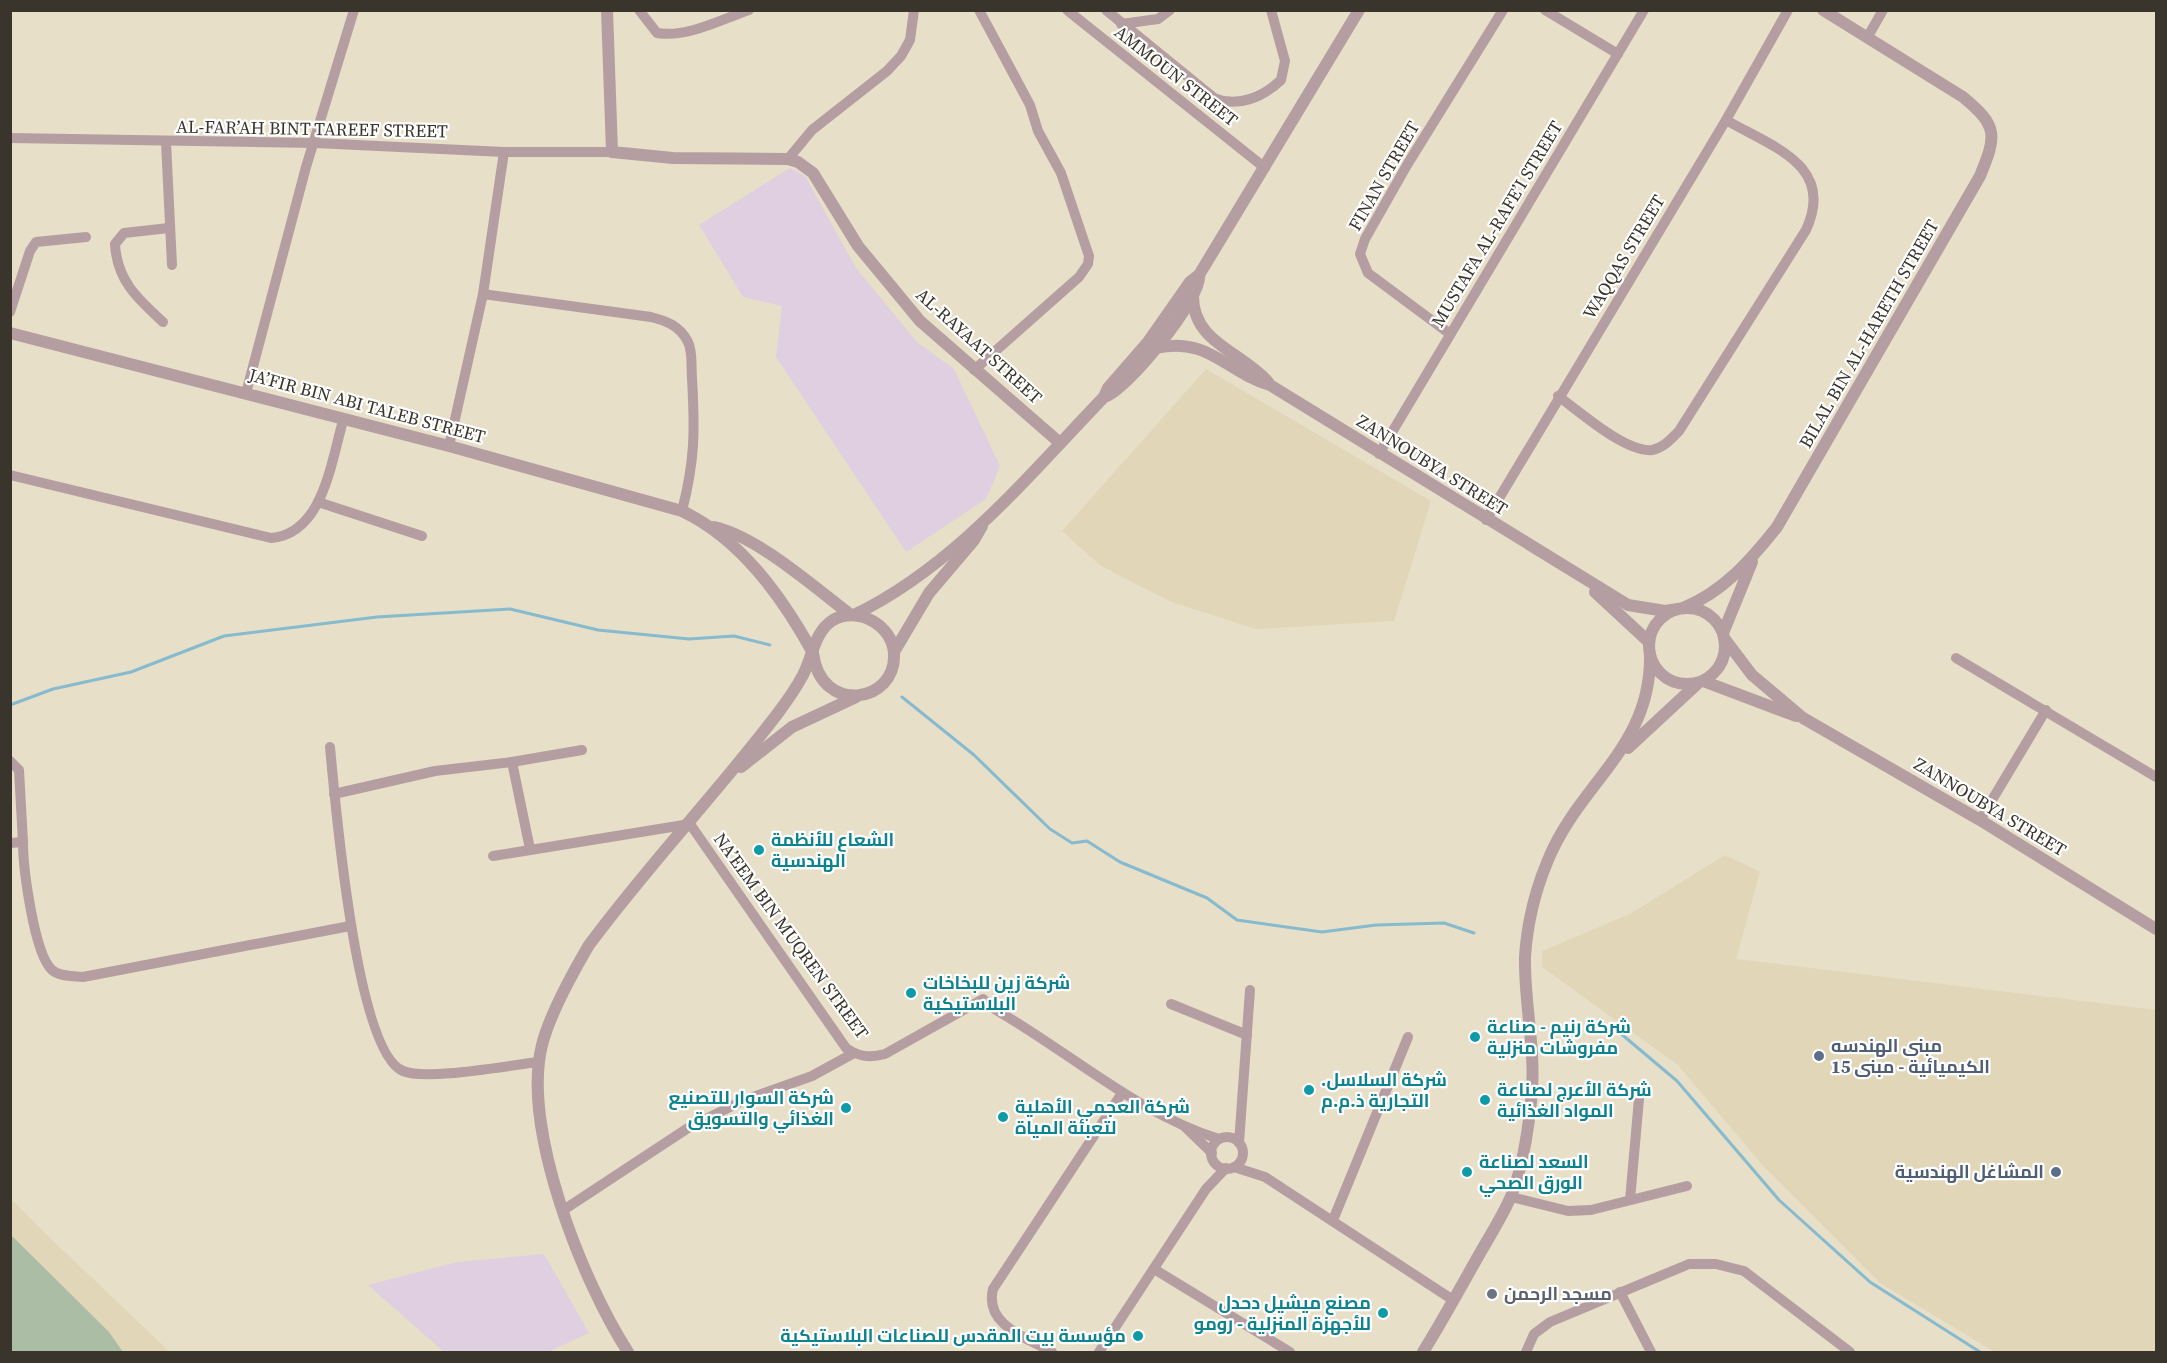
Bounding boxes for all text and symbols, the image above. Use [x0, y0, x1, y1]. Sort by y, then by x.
street label: AMMOUN STREET [1109, 19, 1243, 132]
street label: AL-FAR’AH BINT TAREEF STREET [176, 114, 448, 143]
street label: FINAN STREET [1342, 116, 1425, 235]
street label: MUSTAFA AL-RAFE’I STREET [1425, 116, 1568, 332]
street label: WAQQAS STREET [1577, 190, 1671, 324]
street label: BILAL BIN AL-HARETH STREET [1793, 215, 1944, 453]
street label: AL-RAYAAT STREET [911, 282, 1048, 409]
street label: JA’FIR BIN ABI TALEB STREET [245, 362, 488, 449]
street label: ZANNOUBYA STREET [1352, 408, 1513, 521]
street label: ZANNOUBYA STREET [1909, 751, 2071, 862]
place label: الشعاع للأنظمة الهندسية [771, 827, 894, 873]
street label: NA’EEM BIN MUQREN STREET [708, 828, 875, 1044]
marker: الشعاع للأنظمة الهندسية [752, 843, 766, 857]
place label: شركة زين للبخاخات البلاستيكية [923, 970, 1070, 1016]
marker: شركة زين للبخاخات البلاستيكية [904, 986, 918, 1000]
place label: شركة رنيم - صناعة مفروشات منزلية [1487, 1014, 1631, 1060]
marker: شركة رنيم - صناعة مفروشات منزلية [1468, 1030, 1482, 1044]
place label: مبنى الهندسه الكيميائية - مبنى 15 [1831, 1033, 1990, 1079]
marker: مبنى الهندسه الكيميائية - مبنى 15 [1812, 1049, 1826, 1063]
place label: .شركة السلاسل التجارية ذ.م.م [1321, 1067, 1447, 1113]
place label: شركة الأعرج لصناعة المواد الغذائية [1497, 1077, 1652, 1123]
marker: .شركة السلاسل التجارية ذ.م.م [1302, 1083, 1316, 1097]
place label: شركة السوار للتصنيع الغذائي والتسويق [669, 1085, 834, 1134]
marker: شركة الأعرج لصناعة المواد الغذائية [1478, 1093, 1492, 1107]
place label: شركة العجمي الأهلية لتعبئة المياة [1015, 1094, 1190, 1140]
marker: شركة السوار للتصنيع الغذائي والتسويق [839, 1101, 853, 1115]
marker: شركة العجمي الأهلية لتعبئة المياة [996, 1110, 1010, 1124]
place label: السعد لصناعة الورق الصحي [1479, 1149, 1589, 1198]
place label: المشاغل الهندسية [1895, 1159, 2044, 1184]
marker: السعد لصناعة الورق الصحي [1460, 1165, 1474, 1179]
marker: المشاغل الهندسية [2049, 1165, 2063, 1179]
place label: مسجد الرحمن [1504, 1281, 1612, 1306]
marker: مسجد الرحمن [1485, 1287, 1499, 1301]
place label: مصنع ميشيل دحدل للأجهزة المنزلية - رومو [1194, 1290, 1371, 1336]
marker: مصنع ميشيل دحدل للأجهزة المنزلية - رومو [1376, 1306, 1390, 1320]
place label: مؤسسة بيت المقدس للصناعات البلاستيكية [780, 1323, 1126, 1348]
marker: مؤسسة بيت المقدس للصناعات البلاستيكية [1131, 1329, 1145, 1343]

